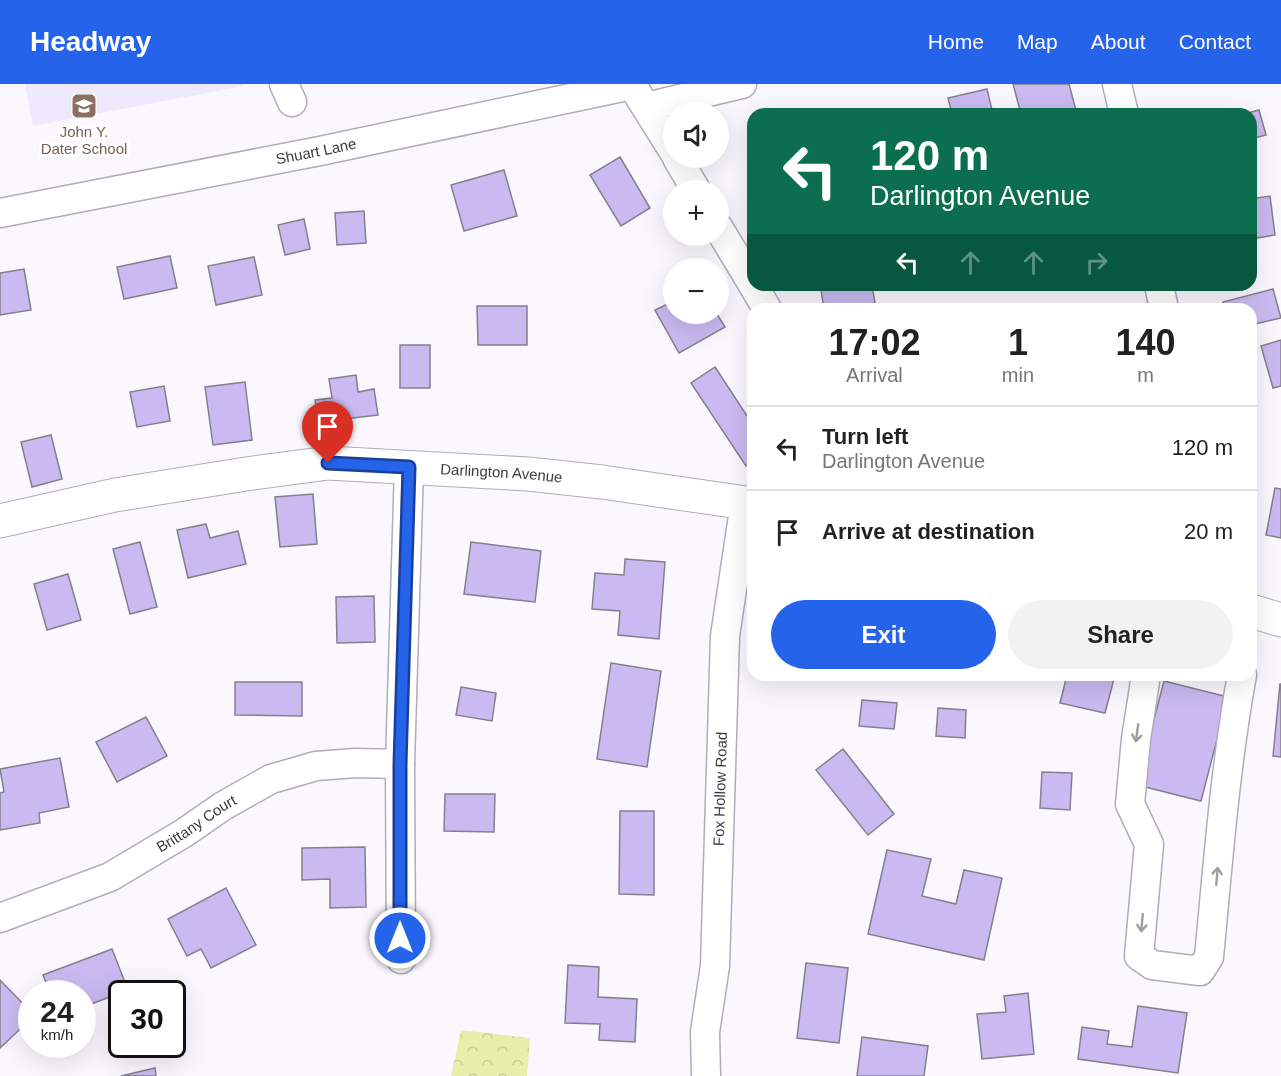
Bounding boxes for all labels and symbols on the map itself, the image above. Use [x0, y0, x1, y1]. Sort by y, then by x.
school or university icon: John Y. Dater School [69, 91, 99, 121]
place label: John Y. Dater School [41, 123, 127, 157]
street label: Shuart Lane [274, 135, 358, 167]
pin [302, 401, 353, 463]
street label: Darlington Avenue [440, 460, 563, 486]
one-way arrow [1132, 722, 1143, 742]
street label: Fox Hollow Road [710, 731, 730, 846]
street label: Brittany Court [153, 791, 240, 855]
one-way arrow [1212, 867, 1223, 887]
position arrow [368, 906, 432, 970]
one-way arrow [1136, 912, 1147, 932]
speed limit sign: 30 [108, 980, 186, 1058]

